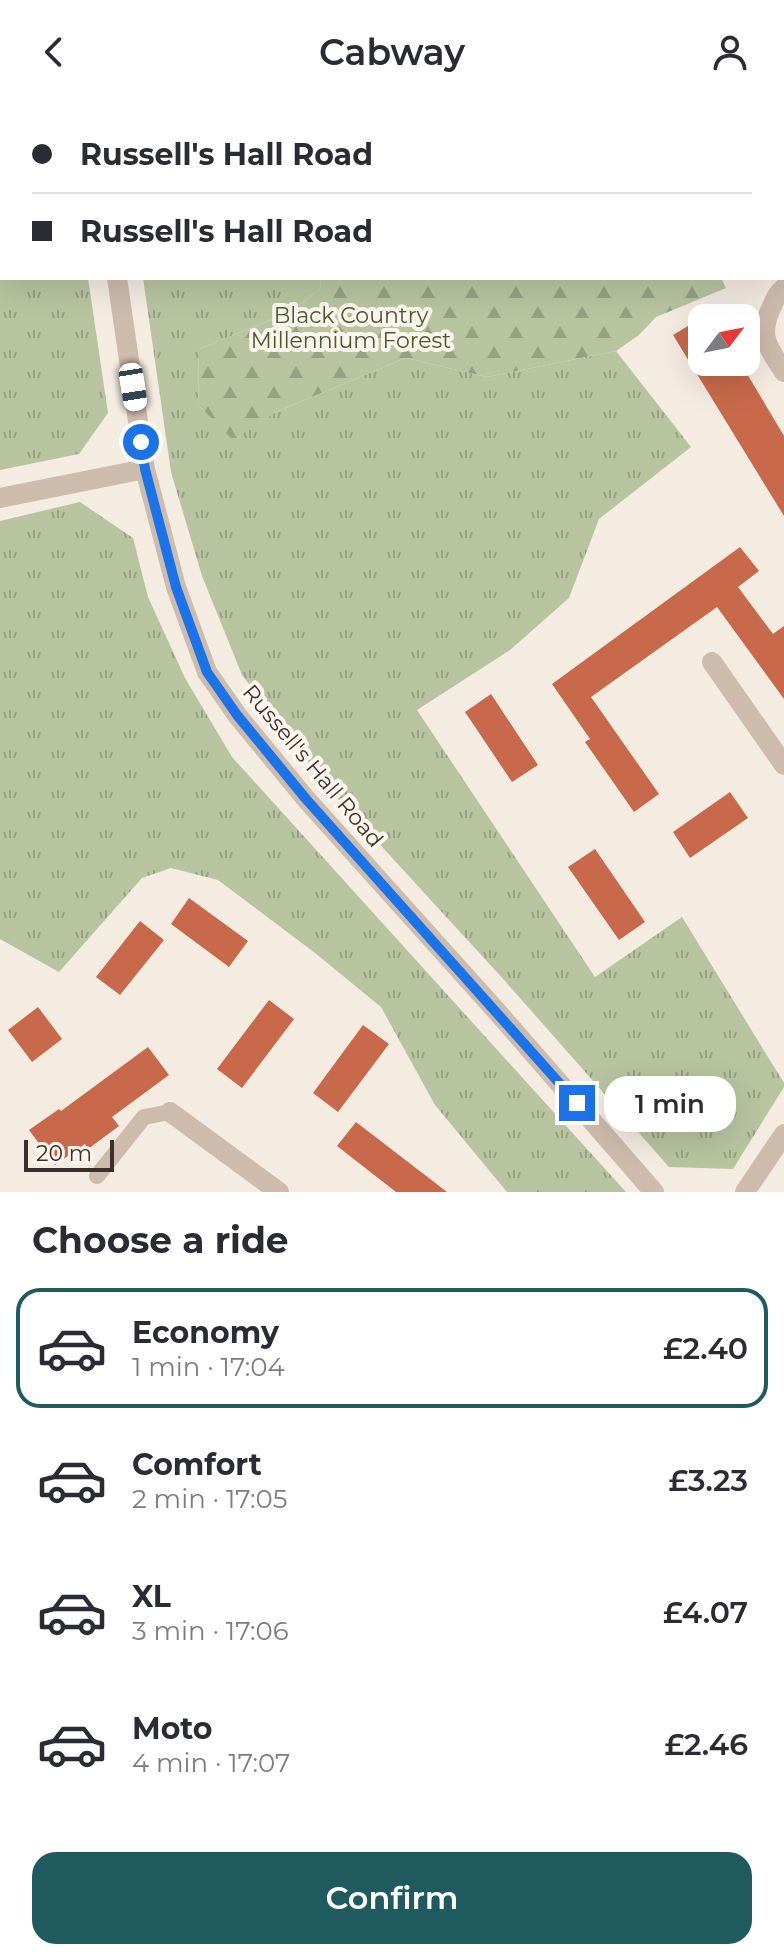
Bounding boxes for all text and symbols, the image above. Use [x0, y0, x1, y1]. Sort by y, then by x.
icon: back [32, 30, 76, 74]
text: Cabway [319, 30, 465, 74]
icon: person [708, 30, 752, 74]
text: Russell's Hall Road [80, 136, 373, 173]
text: Russell's Hall Road [80, 213, 373, 250]
park label: Black Country Millennium Forest [251, 302, 451, 354]
north arrow [688, 304, 760, 376]
map controls [688, 304, 760, 376]
car [117, 361, 149, 413]
route start [123, 424, 159, 460]
street label: Russell's Hall Road [237, 679, 389, 853]
callout: 1 min [605, 1075, 737, 1131]
route end [559, 1085, 595, 1121]
text: 1 min [635, 1088, 705, 1120]
scale bar [24, 1136, 114, 1172]
text: 20 m [36, 1140, 92, 1167]
text: Choose a ride [32, 1218, 289, 1262]
icon: car [36, 1312, 108, 1384]
text: Economy [132, 1314, 279, 1351]
text: £2.40 [663, 1330, 748, 1367]
text: 1 min · 17:04 [132, 1351, 285, 1383]
icon: car [36, 1444, 108, 1516]
text: Comfort [132, 1446, 262, 1483]
text: £3.23 [669, 1462, 748, 1499]
text: 2 min · 17:05 [132, 1483, 288, 1515]
icon: car [36, 1576, 108, 1648]
text: XL [132, 1578, 171, 1615]
text: £4.07 [663, 1594, 748, 1631]
text: 3 min · 17:06 [132, 1615, 289, 1647]
icon: car [36, 1708, 108, 1780]
text: Moto [132, 1710, 213, 1747]
text: £2.46 [664, 1726, 748, 1763]
text: 4 min · 17:07 [132, 1747, 290, 1779]
button: Confirm [32, 1852, 752, 1944]

